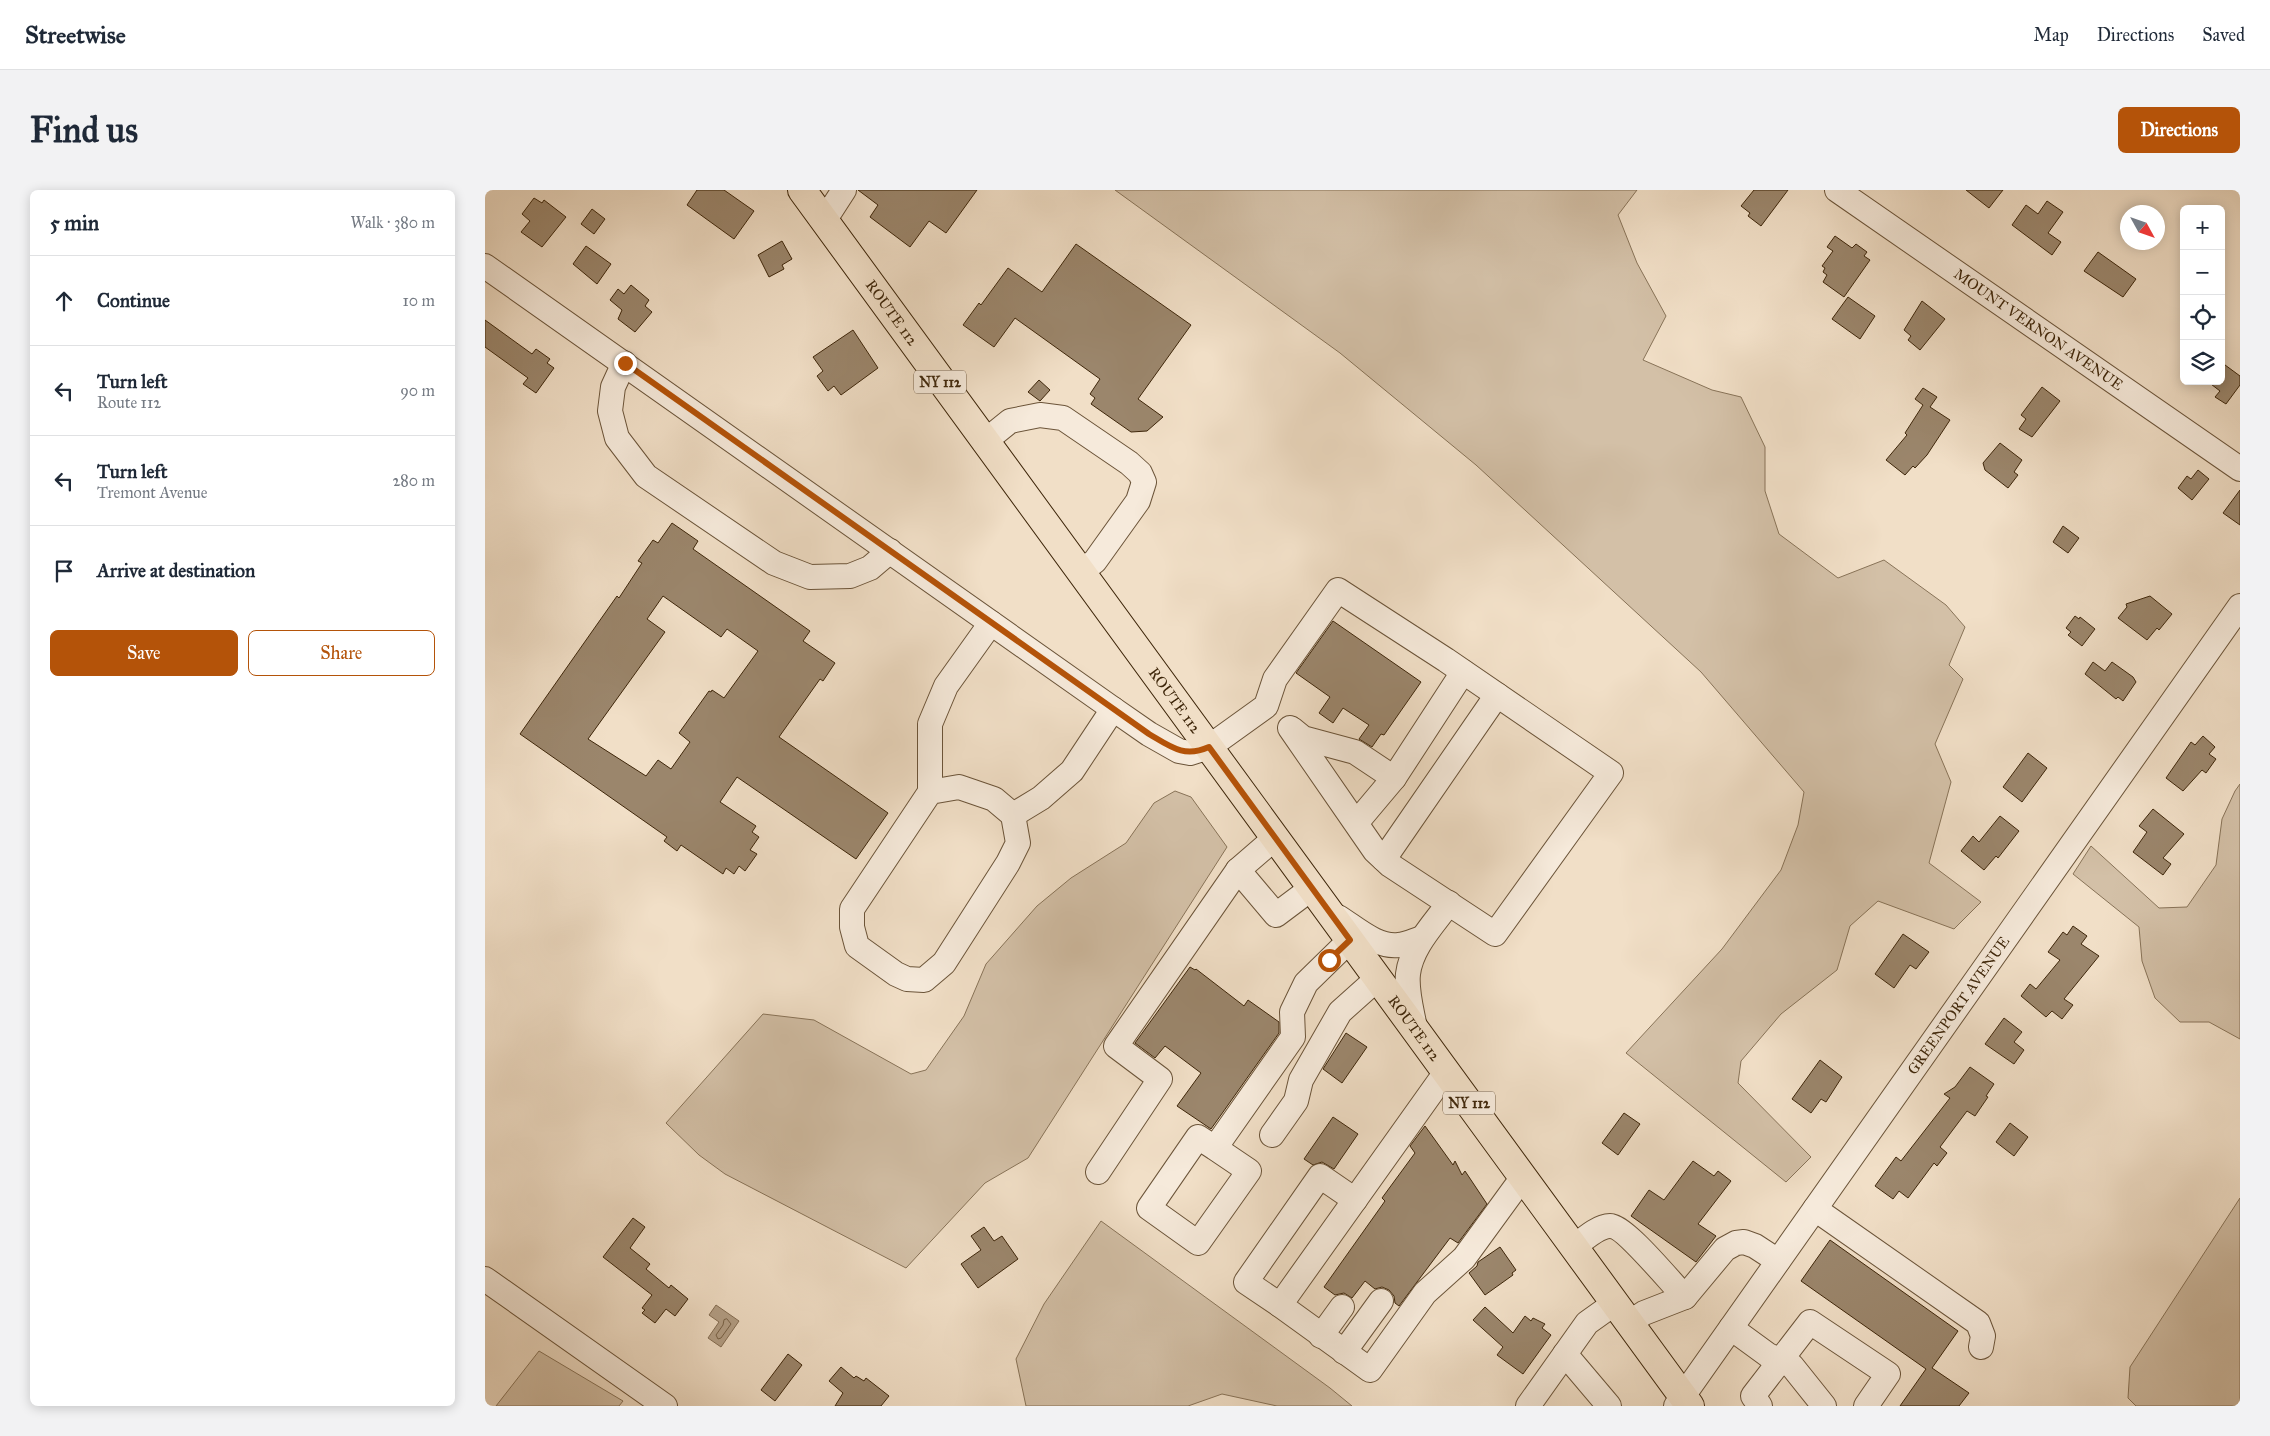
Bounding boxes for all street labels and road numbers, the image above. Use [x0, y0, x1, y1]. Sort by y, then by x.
street label: MOUNT VERNON AVENUE [1950, 265, 2127, 394]
street label: ROUTE 112 [862, 276, 922, 350]
road number: NY 112 [914, 370, 966, 393]
street label: ROUTE 112 [1145, 664, 1205, 737]
street label: GREENPORT AVENUE [1903, 933, 2013, 1078]
street label: ROUTE 112 [1384, 992, 1444, 1065]
road number: NY 112 [1443, 1091, 1495, 1114]

